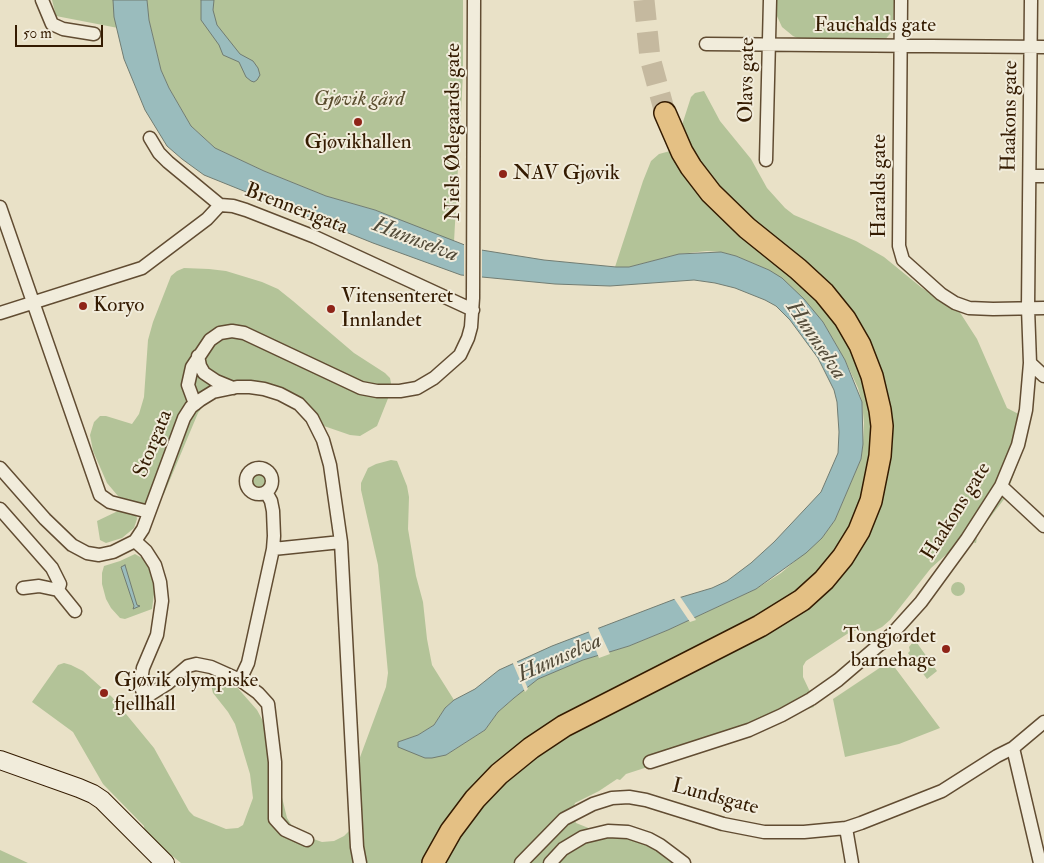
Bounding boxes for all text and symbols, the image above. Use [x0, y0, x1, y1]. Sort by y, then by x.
street label: Fauchalds gate [814, 13, 936, 39]
scale bar [18, 15, 105, 47]
text: 50 m [23, 24, 52, 43]
street label: Olavs gate [735, 37, 761, 123]
street label: Niels Ødegaards gate [441, 43, 467, 221]
street label: Haakons gate [997, 60, 1025, 172]
park label: Gjøvik gård [313, 87, 405, 113]
marker: Gjøvikhallen [352, 116, 364, 128]
place label: Gjøvikhallen [305, 130, 411, 156]
street label: Haralds gate [867, 134, 893, 238]
place label: NAV Gjøvik [513, 161, 620, 187]
marker: NAV Gjøvik [497, 168, 509, 180]
street label: Brennerigata [241, 179, 351, 241]
water label: Hunnselva [368, 213, 462, 269]
place label: Vitensenteret Innlandet [341, 284, 453, 334]
place label: Koryo [93, 293, 144, 319]
water label: Hunnselva [779, 297, 851, 385]
marker: Koryo [77, 300, 89, 312]
marker: Vitensenteret Innlandet [325, 303, 337, 315]
street label: Storgata [129, 407, 179, 481]
street label: Haakons gate [917, 458, 997, 566]
place label: Tongjordet barnehage [843, 624, 936, 674]
water label: Hunnselva [514, 629, 606, 689]
marker: Tongjordet barnehage [940, 643, 952, 655]
place label: Gjøvik olympiske fjellhall [114, 668, 258, 718]
marker: Gjøvik olympiske fjellhall [98, 687, 110, 699]
street label: Lundsgate [669, 774, 761, 822]

